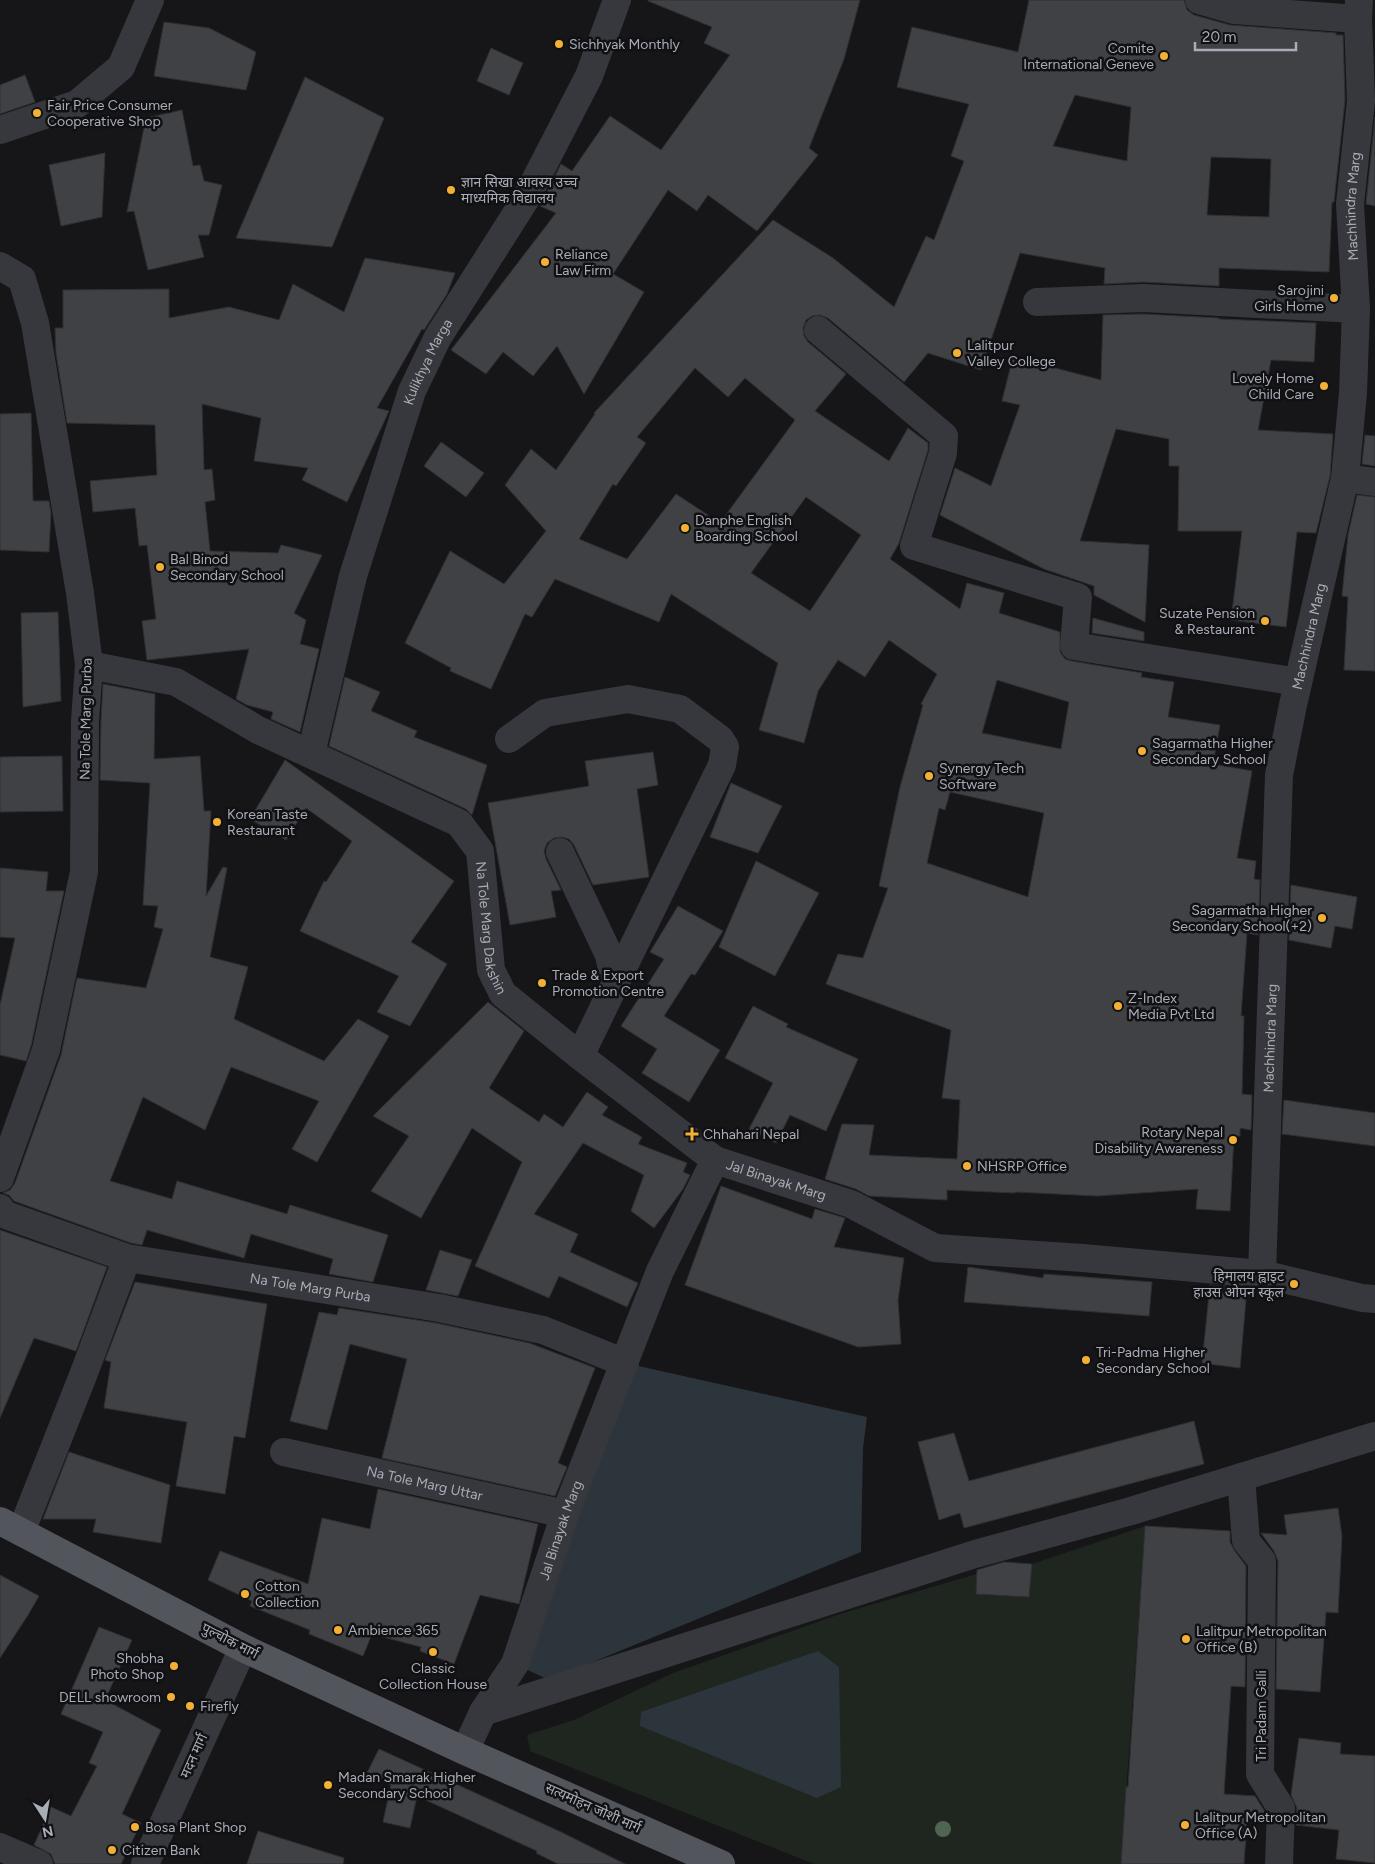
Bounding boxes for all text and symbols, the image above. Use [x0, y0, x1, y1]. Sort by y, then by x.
scale bar [1195, 20, 1296, 52]
text: 20 m [1202, 28, 1236, 46]
place label: Sichhyak Monthly [569, 36, 680, 53]
marker: Sichhyak Monthly [553, 38, 565, 50]
place label: Comite International Geneve [1023, 40, 1154, 73]
marker: Comite International Geneve [1158, 50, 1170, 62]
place label: Fair Price Consumer Cooperative Shop [47, 97, 173, 130]
marker: Fair Price Consumer Cooperative Shop [31, 107, 43, 119]
street label: Machhindra Marg [1341, 151, 1364, 261]
place label: ज्ञान सिखा आवस्य उच्च माध्यमिक विद्यालय [461, 174, 579, 207]
marker: ज्ञान सिखा आवस्य उच्च माध्यमिक विद्यालय [445, 184, 457, 196]
place label: Reliance Law Firm [555, 246, 611, 279]
marker: Reliance Law Firm [539, 256, 551, 268]
place label: Sarojini Girls Home [1254, 282, 1324, 315]
marker: Sarojini Girls Home [1328, 292, 1340, 304]
street label: Kulikhya Marga [400, 316, 456, 407]
place label: Lalitpur Valley College [967, 337, 1056, 370]
marker: Lalitpur Valley College [951, 347, 963, 359]
place label: Lovely Home Child Care [1232, 370, 1314, 403]
marker: Lovely Home Child Care [1318, 380, 1330, 392]
place label: Danphe English Boarding School [695, 512, 798, 545]
marker: Danphe English Boarding School [679, 522, 691, 534]
place label: Bal Binod Secondary School [170, 551, 284, 584]
marker: Bal Binod Secondary School [154, 561, 166, 573]
street label: Machhindra Marg [1288, 582, 1329, 691]
place label: Suzate Pension & Restaurant [1159, 605, 1255, 638]
marker: Suzate Pension & Restaurant [1259, 615, 1271, 627]
street label: Na Tole Marg Purba [76, 658, 96, 780]
place label: Sagarmatha Higher Secondary School [1152, 735, 1273, 768]
marker: Sagarmatha Higher Secondary School [1136, 745, 1148, 757]
place label: Synergy Tech Software [939, 760, 1024, 793]
marker: Synergy Tech Software [923, 770, 935, 782]
place label: Korean Taste Restaurant [227, 806, 308, 839]
marker: Korean Taste Restaurant [211, 816, 223, 828]
street label: Na Tole Marg Dakshin [472, 861, 510, 997]
place label: Sagarmatha Higher Secondary School(+2) [1172, 902, 1312, 935]
marker: Sagarmatha Higher Secondary School(+2) [1316, 912, 1328, 924]
place label: Trade & Export Promotion Centre [552, 967, 664, 1000]
marker: Trade & Export Promotion Centre [536, 977, 548, 989]
street label: Machhindra Marg [1260, 983, 1280, 1093]
place label: Z-Index Media Pvt Ltd [1128, 990, 1214, 1023]
marker: Z-Index Media Pvt Ltd [1112, 1000, 1124, 1012]
place label: Rotary Nepal Disability Awareness [1094, 1124, 1223, 1157]
place label: Chhahari Nepal [703, 1126, 799, 1143]
marker: Chhahari Nepal [685, 1127, 699, 1141]
marker: Rotary Nepal Disability Awareness [1227, 1134, 1239, 1146]
street label: Jal Binayak Marg [724, 1156, 828, 1204]
place label: NHSRP Office [977, 1158, 1067, 1175]
marker: NHSRP Office [961, 1160, 973, 1172]
place label: हिमालय ह्वाइट हाउस ओपन स्कूल [1193, 1268, 1285, 1302]
street label: Na Tole Marg Purba [249, 1269, 372, 1305]
marker: हिमालय ह्वाइट हाउस ओपन स्कूल [1288, 1278, 1300, 1290]
place label: Tri-Padma Higher Secondary School [1096, 1344, 1210, 1377]
marker: Tri-Padma Higher Secondary School [1080, 1354, 1092, 1366]
street label: Na Tole Marg Uttar [365, 1462, 485, 1504]
street label: Jal Binayak Marg [535, 1478, 586, 1582]
place label: Cotton Collection [255, 1578, 319, 1611]
marker: Cotton Collection [239, 1588, 251, 1600]
street label: पुल्चोक मार्ग [198, 1619, 262, 1664]
place label: Ambience 365 [348, 1622, 439, 1639]
place label: Lalitpur Metropolitan Office (B) [1196, 1623, 1327, 1656]
marker: Ambience 365 [332, 1624, 344, 1636]
marker: Lalitpur Metropolitan Office (B) [1180, 1633, 1192, 1645]
marker: Classic Collection House [427, 1646, 439, 1658]
place label: Shobha Photo Shop [90, 1650, 164, 1683]
marker: Shobha Photo Shop [168, 1660, 180, 1672]
place label: Classic Collection House [379, 1660, 487, 1693]
street label: Tri Padam Galli [1253, 1670, 1270, 1762]
place label: DELL showroom [59, 1689, 161, 1706]
marker: DELL showroom [165, 1691, 177, 1703]
place label: Firefly [200, 1698, 239, 1715]
marker: Firefly [184, 1700, 196, 1712]
street label: मदन मार्ग [177, 1730, 212, 1781]
place label: Madan Smarak Higher Secondary School [338, 1769, 476, 1802]
marker: Madan Smarak Higher Secondary School [322, 1779, 334, 1791]
street label: सत्यमोहन जोशी मार्ग [543, 1779, 644, 1837]
north arrow [20, 1794, 70, 1844]
place label: Lalitpur Metropolitan Office (A) [1195, 1809, 1326, 1842]
place label: Bosa Plant Shop [145, 1819, 247, 1836]
marker: Lalitpur Metropolitan Office (A) [1179, 1819, 1191, 1831]
marker: Bosa Plant Shop [129, 1821, 141, 1833]
text: N [41, 1822, 55, 1841]
place label: Citizen Bank [122, 1842, 200, 1859]
marker: Citizen Bank [106, 1844, 118, 1856]

